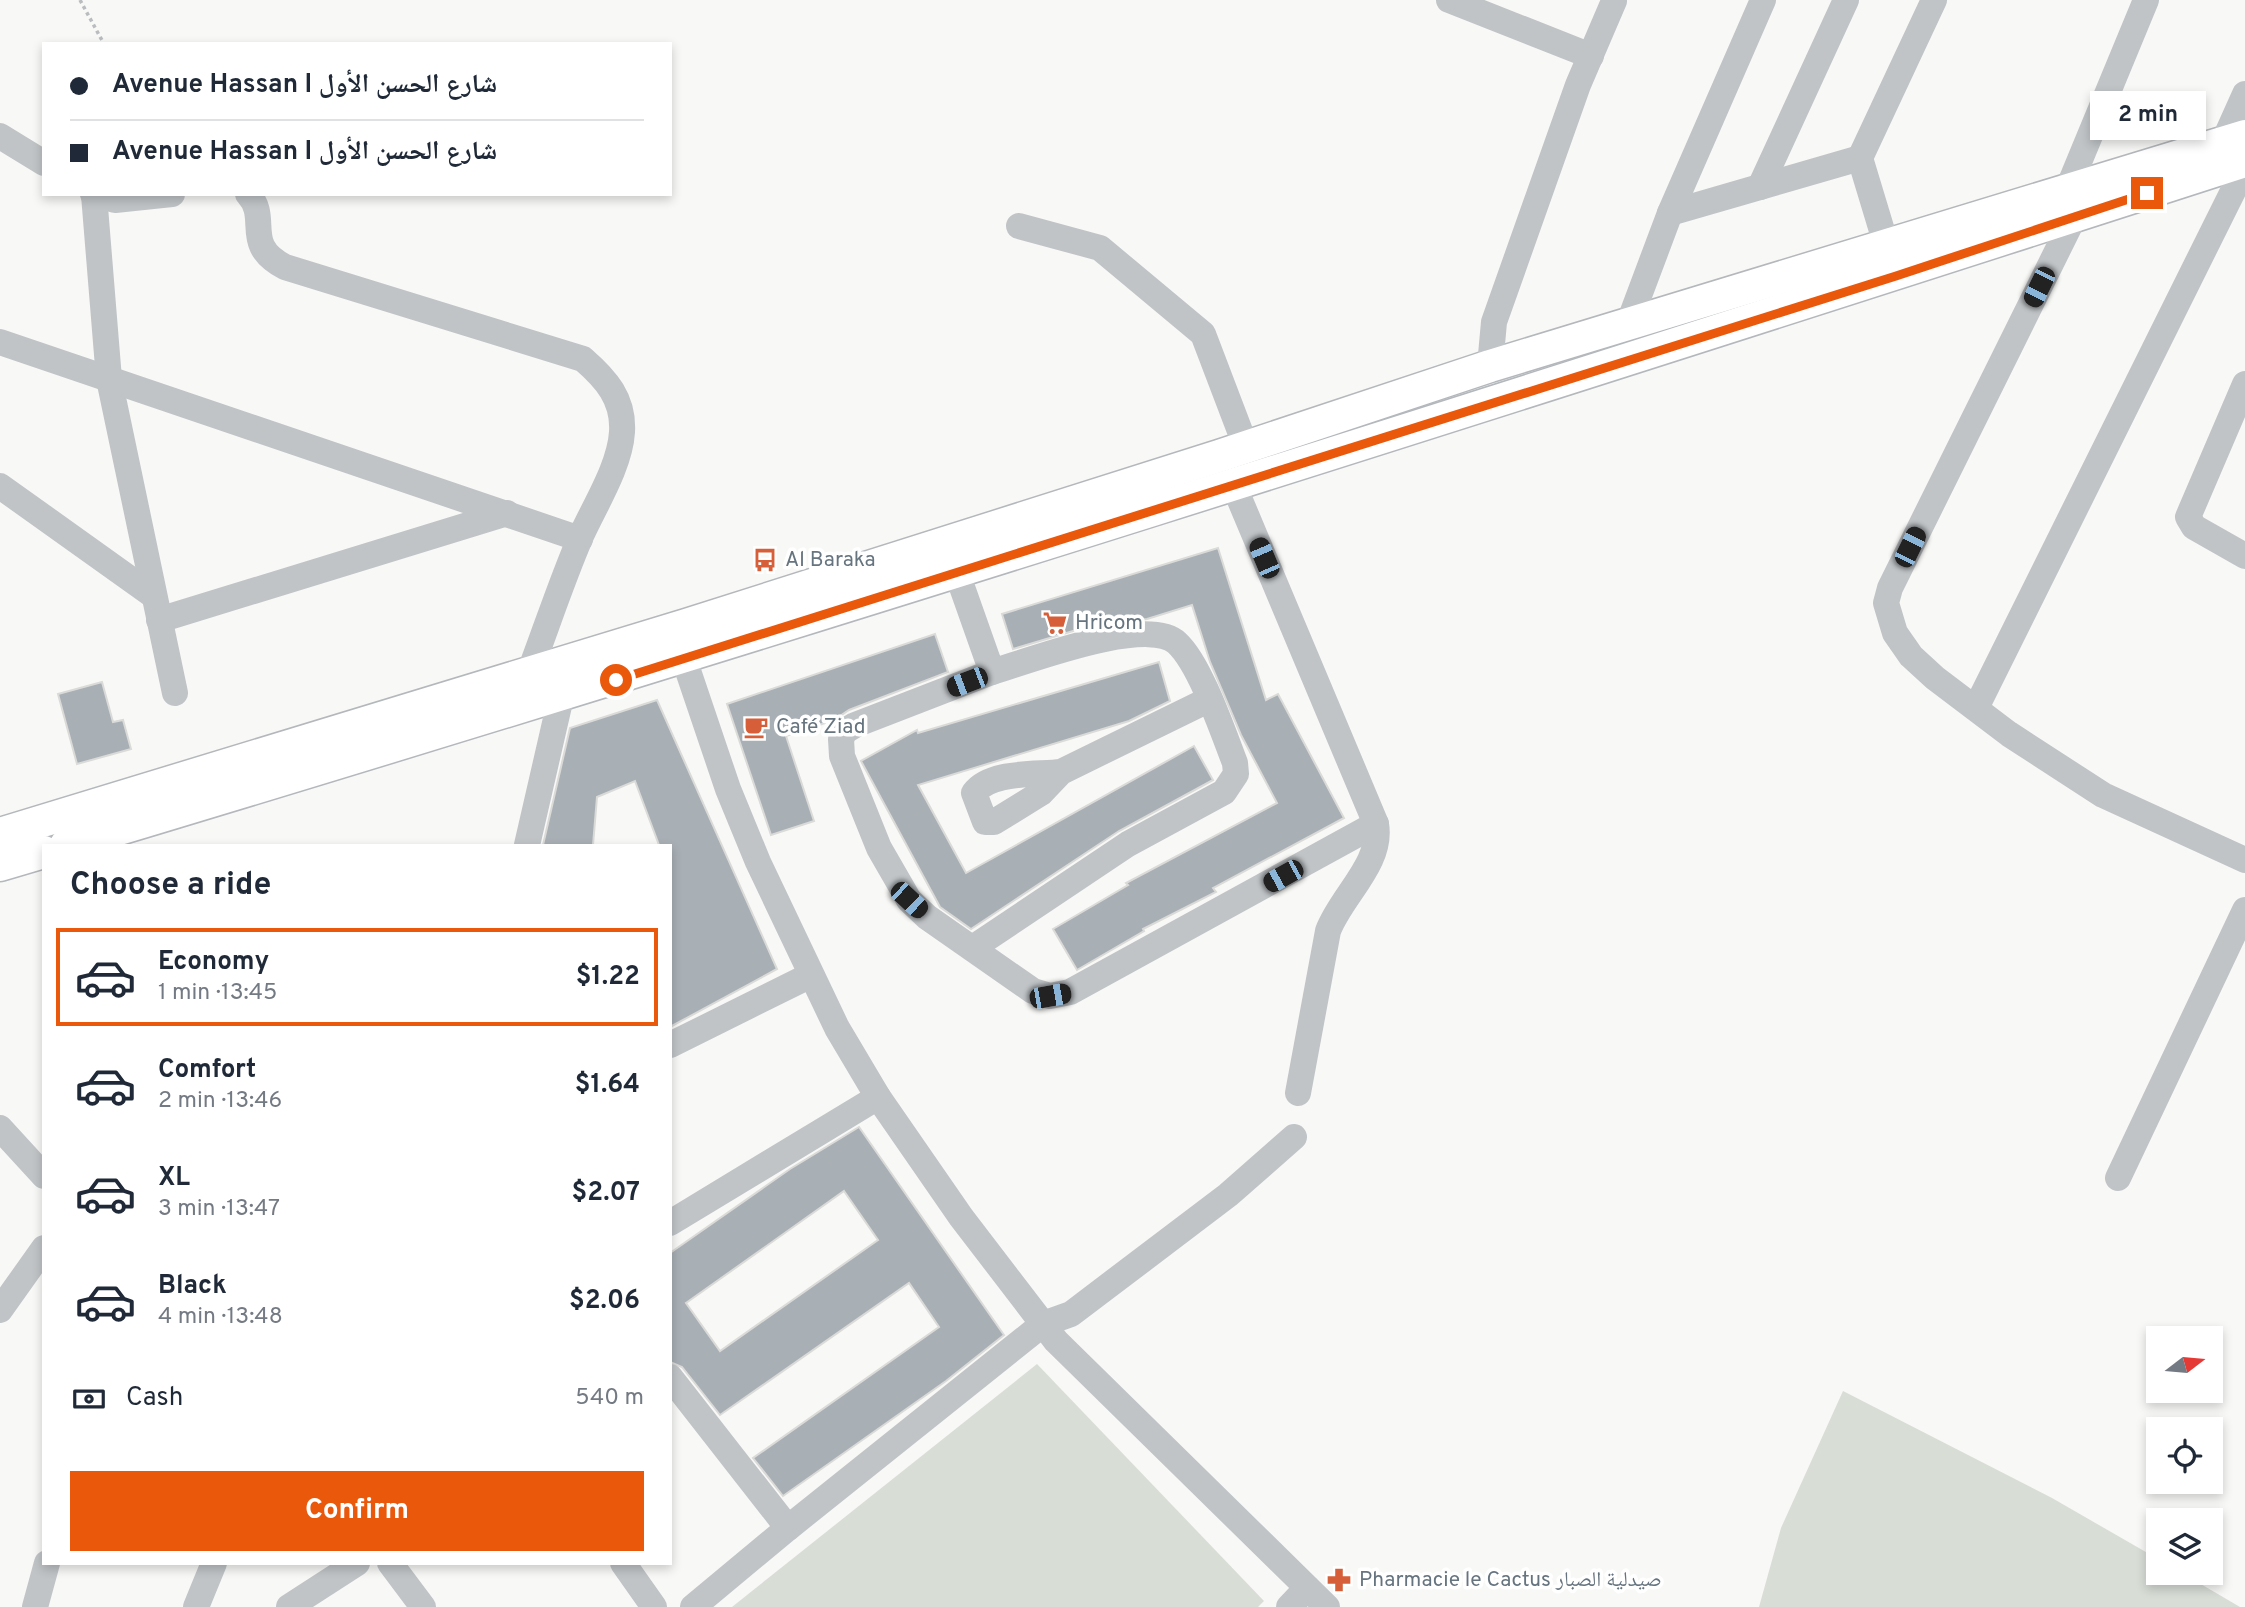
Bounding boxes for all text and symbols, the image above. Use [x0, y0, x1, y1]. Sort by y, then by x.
text: Avenue Hassan I شارع الحسن الأول [112, 69, 497, 102]
callout: 2 min [2089, 92, 2205, 140]
text: 2 min [2118, 101, 2178, 130]
text: Avenue Hassan I شارع الحسن الأول [112, 136, 497, 169]
route end [2131, 177, 2163, 209]
car [2021, 264, 2058, 310]
car [1892, 524, 1929, 570]
car [1247, 535, 1282, 581]
bus stop icon: Al Baraka [751, 546, 779, 574]
place label: Al Baraka [785, 547, 875, 574]
supermarket icon: Hricom [1041, 609, 1069, 637]
place label: Hricom [1075, 610, 1143, 637]
route start [600, 664, 632, 696]
car [944, 665, 991, 699]
cafe icon: Café Ziad [742, 713, 770, 741]
place label: Café Ziad [776, 714, 865, 741]
car [1260, 857, 1307, 895]
text: Choose a ride [70, 866, 271, 906]
car [887, 878, 932, 922]
icon: car [74, 946, 137, 1009]
text: Economy [158, 946, 269, 979]
text: $1.22 [576, 961, 640, 994]
text: 1 min · 13:45 [158, 979, 277, 1008]
car [1028, 982, 1073, 1010]
icon: car [74, 1054, 137, 1117]
text: Comfort [158, 1054, 256, 1087]
text: $1.64 [575, 1069, 640, 1102]
text: 2 min · 13:46 [158, 1087, 282, 1116]
icon: car [74, 1162, 137, 1225]
text: XL [158, 1162, 190, 1195]
text: $2.07 [572, 1177, 640, 1210]
text: 3 min · 13:47 [158, 1195, 280, 1224]
icon: car [74, 1270, 137, 1333]
text: Black [158, 1270, 227, 1303]
text: $2.06 [569, 1285, 640, 1318]
text: 4 min · 13:48 [158, 1303, 283, 1332]
north arrow [2146, 1326, 2222, 1404]
map controls [2146, 1326, 2223, 1585]
icon: cash [70, 1380, 108, 1418]
text: Cash [126, 1382, 183, 1415]
text: 540 m [575, 1384, 644, 1413]
button: locate [2146, 1417, 2223, 1494]
button: Confirm [70, 1471, 644, 1551]
button: layers [2146, 1508, 2223, 1585]
pharmacy icon: Pharmacie le Cactus صيدلية الصبار [1325, 1566, 1353, 1594]
place label: Pharmacie le Cactus صيدلية الصبار [1359, 1567, 1662, 1594]

